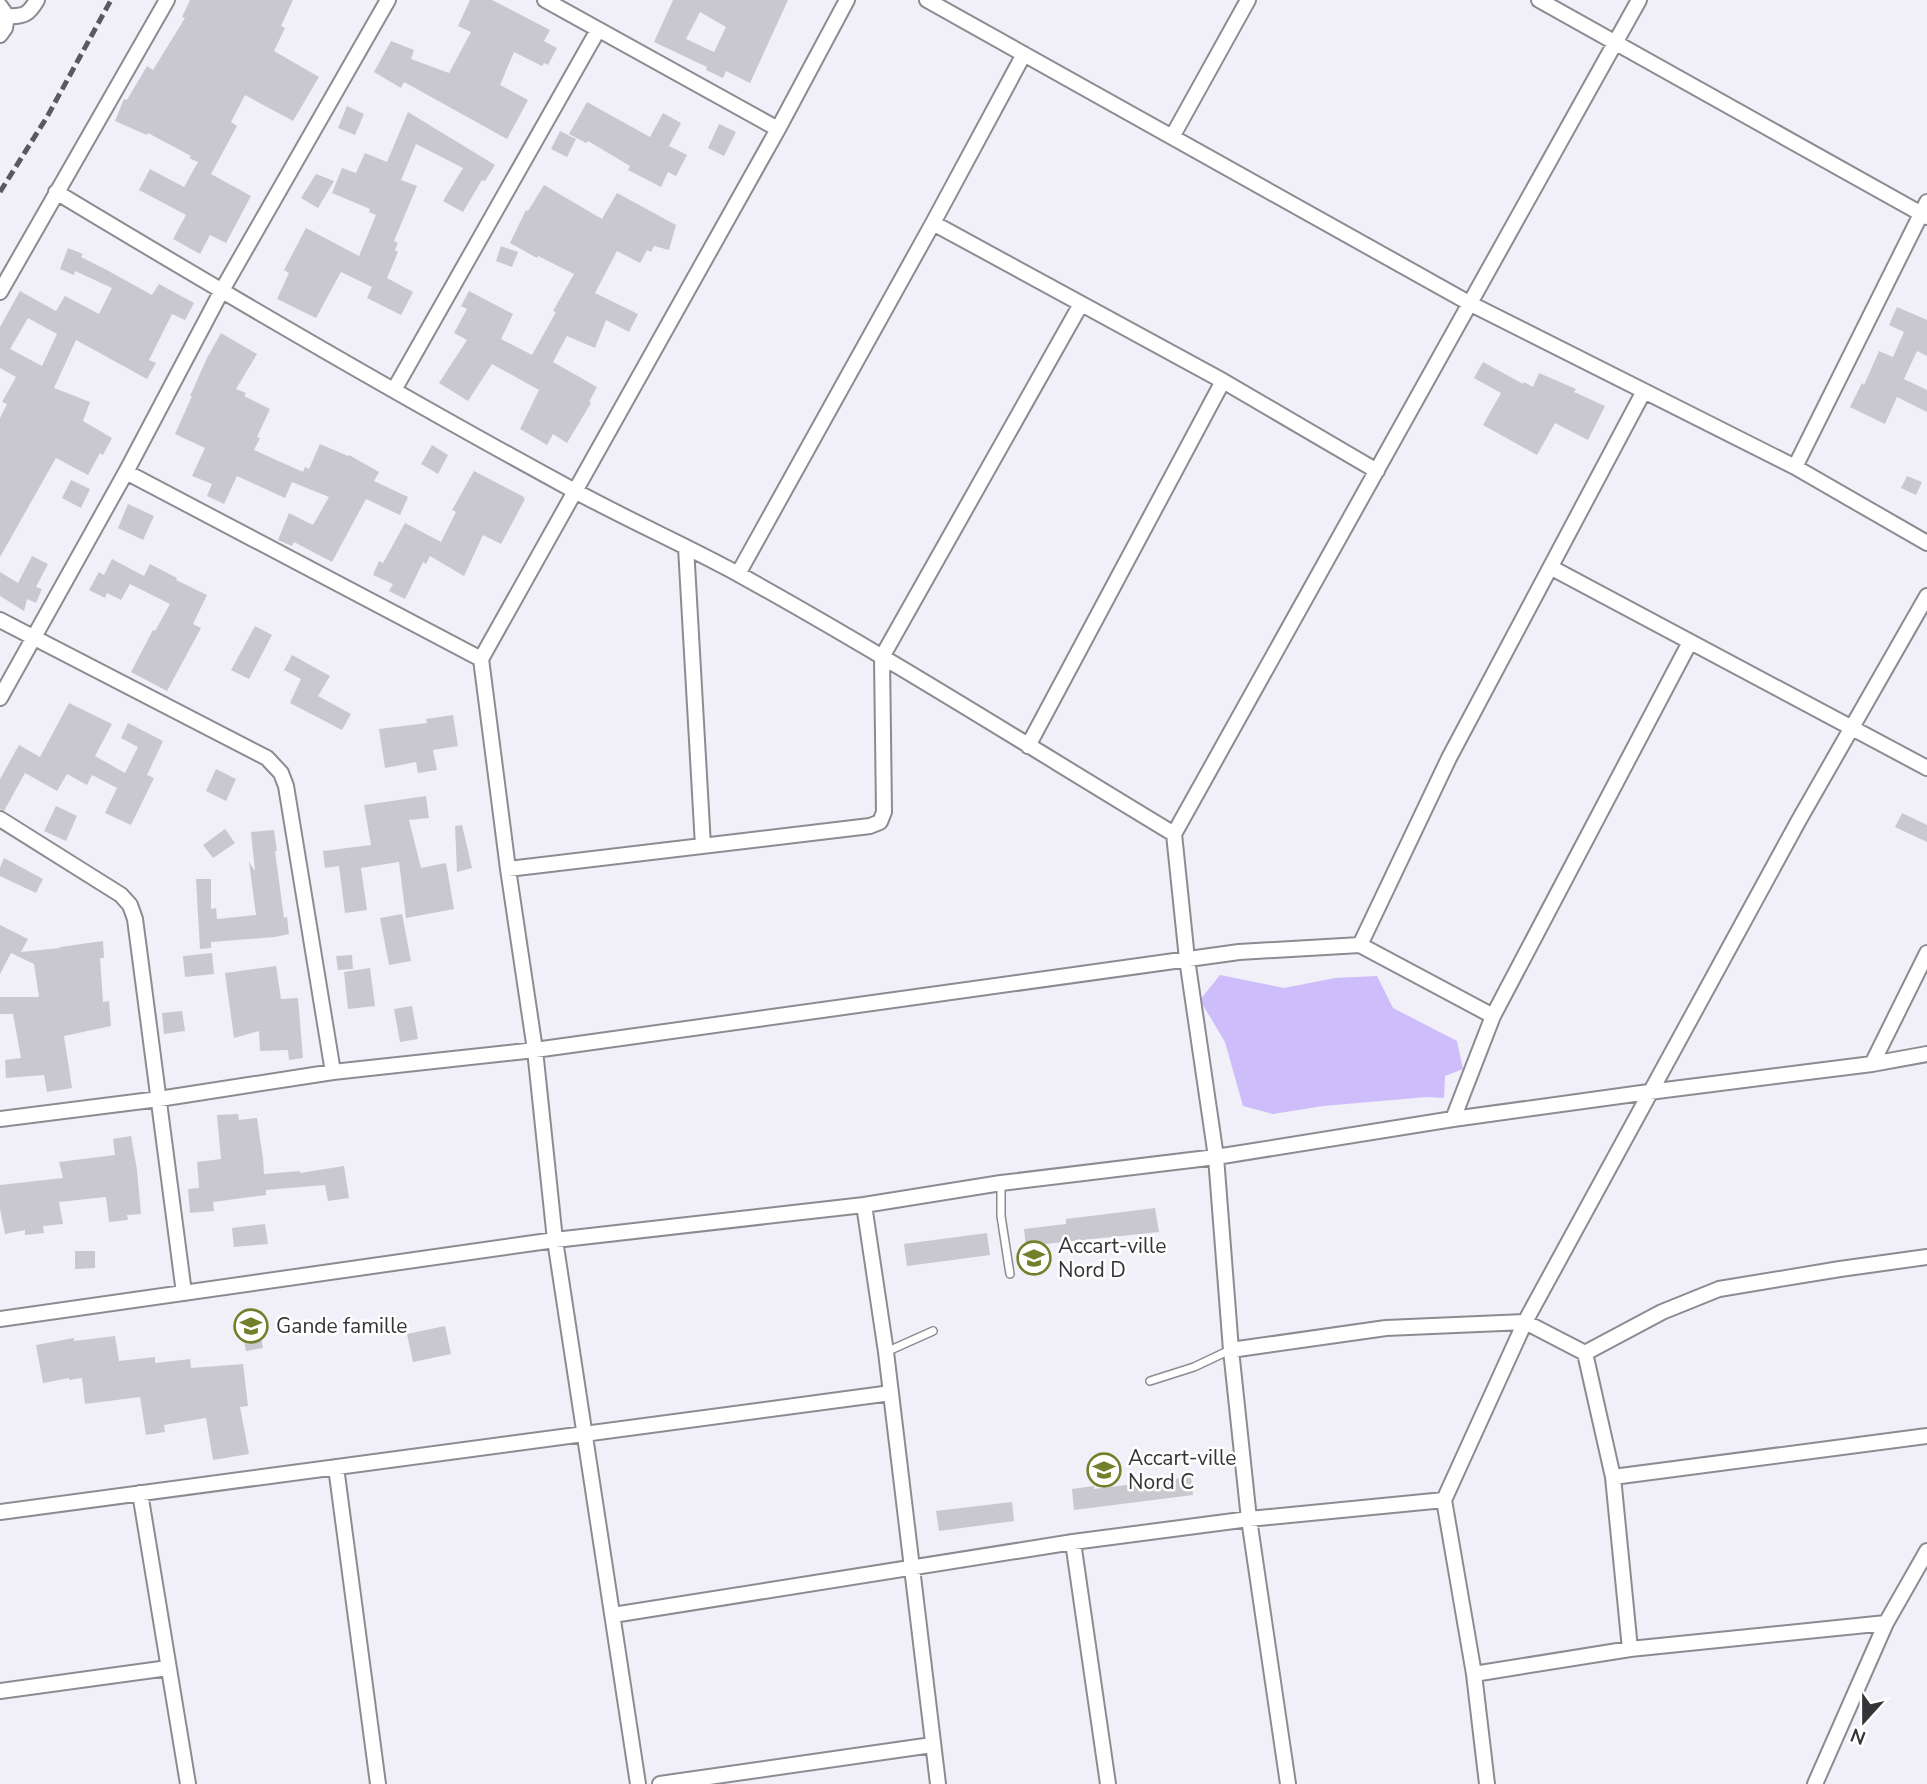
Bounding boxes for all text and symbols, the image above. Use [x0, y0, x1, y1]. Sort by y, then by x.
place label: Accart-ville Nord D [1058, 1232, 1166, 1284]
school or university icon: Accart-ville Nord D [1015, 1239, 1053, 1277]
school or university icon: Gande famille [232, 1307, 270, 1345]
place label: Gande famille [276, 1312, 407, 1340]
place label: Accart-ville Nord C [1128, 1444, 1236, 1496]
school or university icon: Accart-ville Nord C [1085, 1451, 1123, 1489]
north arrow [1829, 1686, 1899, 1756]
text: N [1847, 1721, 1870, 1751]

